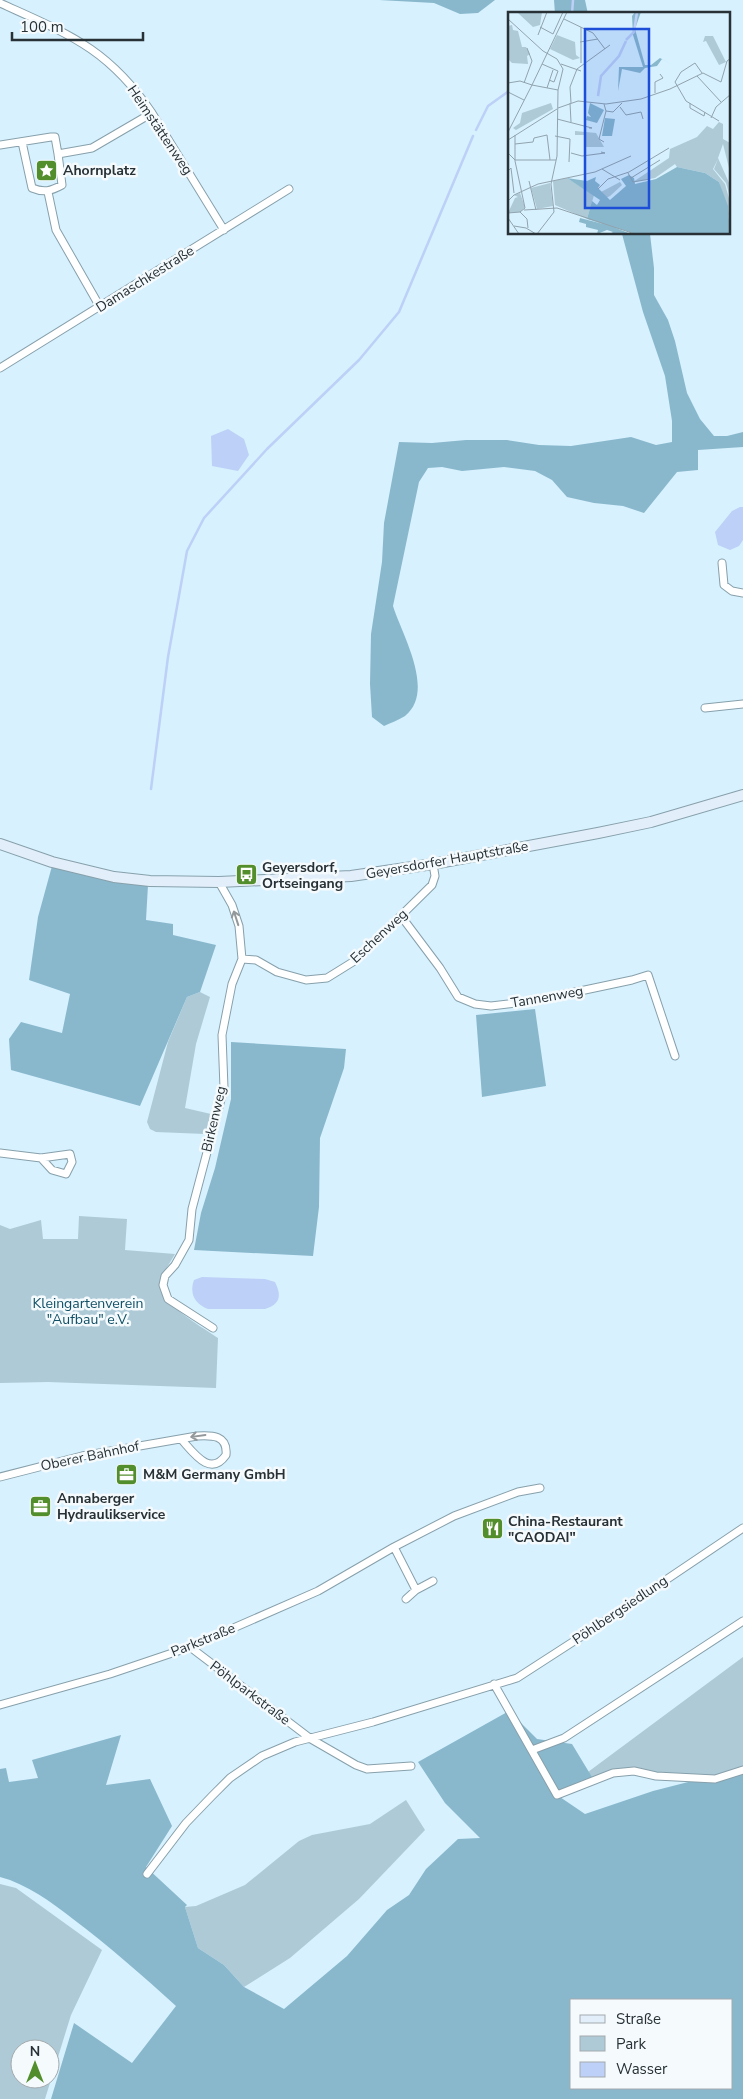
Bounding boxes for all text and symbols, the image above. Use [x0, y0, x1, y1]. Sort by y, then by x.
scale bar [12, 10, 144, 42]
inset map [508, 12, 730, 235]
text: 100 m [20, 17, 64, 37]
street label: Heimstättenweg [123, 81, 197, 179]
place icon: Ahornplatz [35, 158, 59, 182]
place label: Ahornplatz [63, 161, 136, 180]
street label: Damaschkestraße [92, 241, 198, 317]
street label: Geyersdorfer Hauptstraße [364, 836, 530, 884]
place label: Geyersdorf, Ortseingang [262, 858, 343, 893]
bus stop icon: Geyersdorf, Ortseingang [234, 863, 258, 887]
street label: Eschenweg [346, 905, 412, 967]
one-way arrow [231, 911, 241, 927]
street label: Tannenweg [509, 981, 585, 1013]
street label: Birkenweg [197, 1084, 231, 1154]
park label: Kleingartenverein "Aufbau" e.V. [33, 1294, 143, 1329]
one-way arrow [190, 1432, 206, 1442]
street label: Oberer Bahnhof [39, 1436, 141, 1476]
office icon: M&M Germany GmbH [115, 1462, 139, 1486]
place label: M&M Germany GmbH [143, 1465, 286, 1484]
place label: Annaberger Hydraulikservice [57, 1489, 166, 1524]
office icon: Annaberger Hydraulikservice [29, 1494, 53, 1518]
place label: China-Restaurant "CAODAI" [508, 1512, 623, 1547]
restaurant icon: China-Restaurant "CAODAI" [480, 1517, 504, 1541]
street label: Pöhlbergsiedlung [569, 1571, 671, 1649]
street label: Parkstraße [168, 1618, 238, 1662]
street label: Pöhlparkstraße [206, 1657, 294, 1729]
legend [570, 1999, 733, 2089]
text: Straße [616, 2009, 661, 2029]
text: Park [616, 2034, 646, 2054]
north arrow [10, 2039, 60, 2089]
text: N [30, 2042, 40, 2061]
text: Wasser [616, 2059, 668, 2079]

